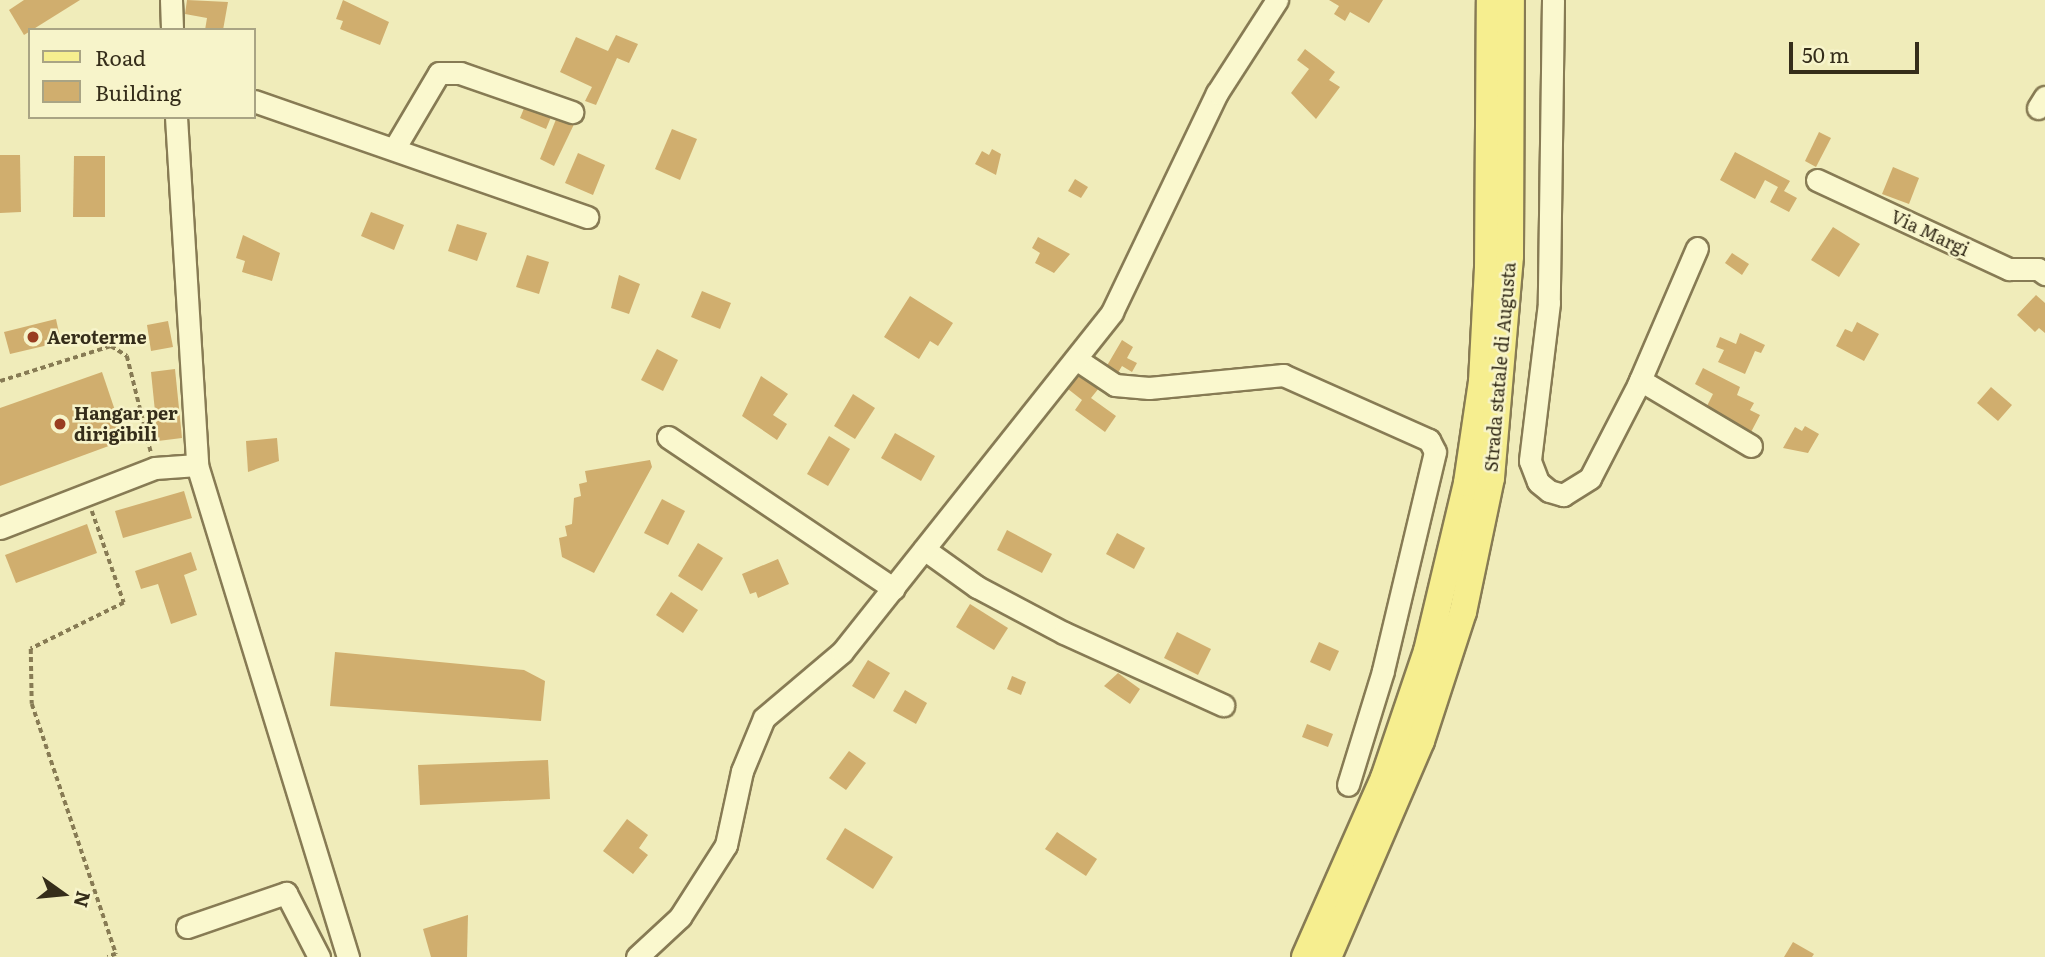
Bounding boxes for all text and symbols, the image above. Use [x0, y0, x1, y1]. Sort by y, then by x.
legend [28, 28, 256, 119]
scale bar [1793, 28, 1923, 72]
text: 50 m [1802, 38, 1849, 69]
text: Road [95, 41, 146, 72]
text: Building [95, 76, 181, 107]
street label: Via Margi [1887, 205, 1973, 261]
street label: Strada statale di Augusta [1480, 261, 1520, 473]
place label: Aeroterme [47, 326, 147, 348]
marker: Aeroterme [25, 329, 41, 345]
place label: Hangar per dirigibili [74, 403, 178, 446]
marker: Hangar per dirigibili [52, 416, 68, 432]
north arrow [28, 859, 98, 929]
text: N [68, 888, 99, 911]

